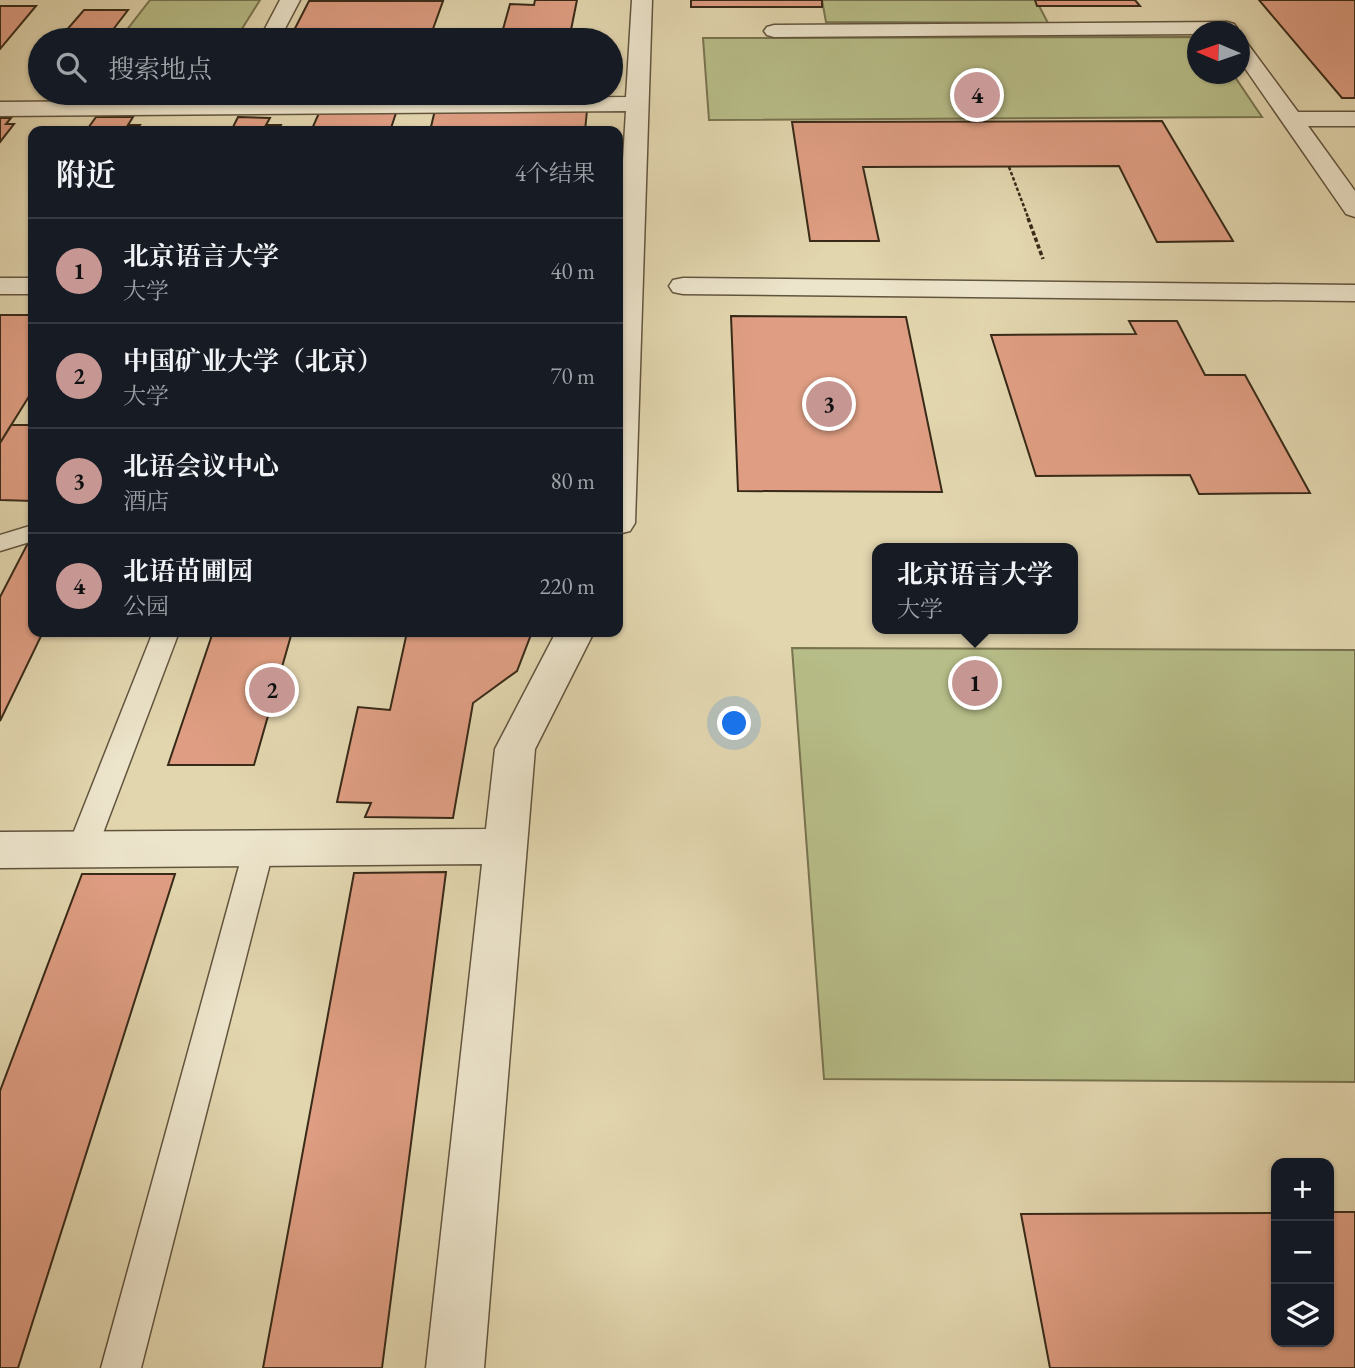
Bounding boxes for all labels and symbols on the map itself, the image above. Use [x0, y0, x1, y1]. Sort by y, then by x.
north arrow [1187, 21, 1250, 84]
pin: 4 [954, 69, 1000, 121]
pin: 3 [806, 378, 852, 430]
pin: 1 [952, 657, 998, 709]
pin: 2 [249, 664, 295, 716]
your location [717, 706, 751, 740]

